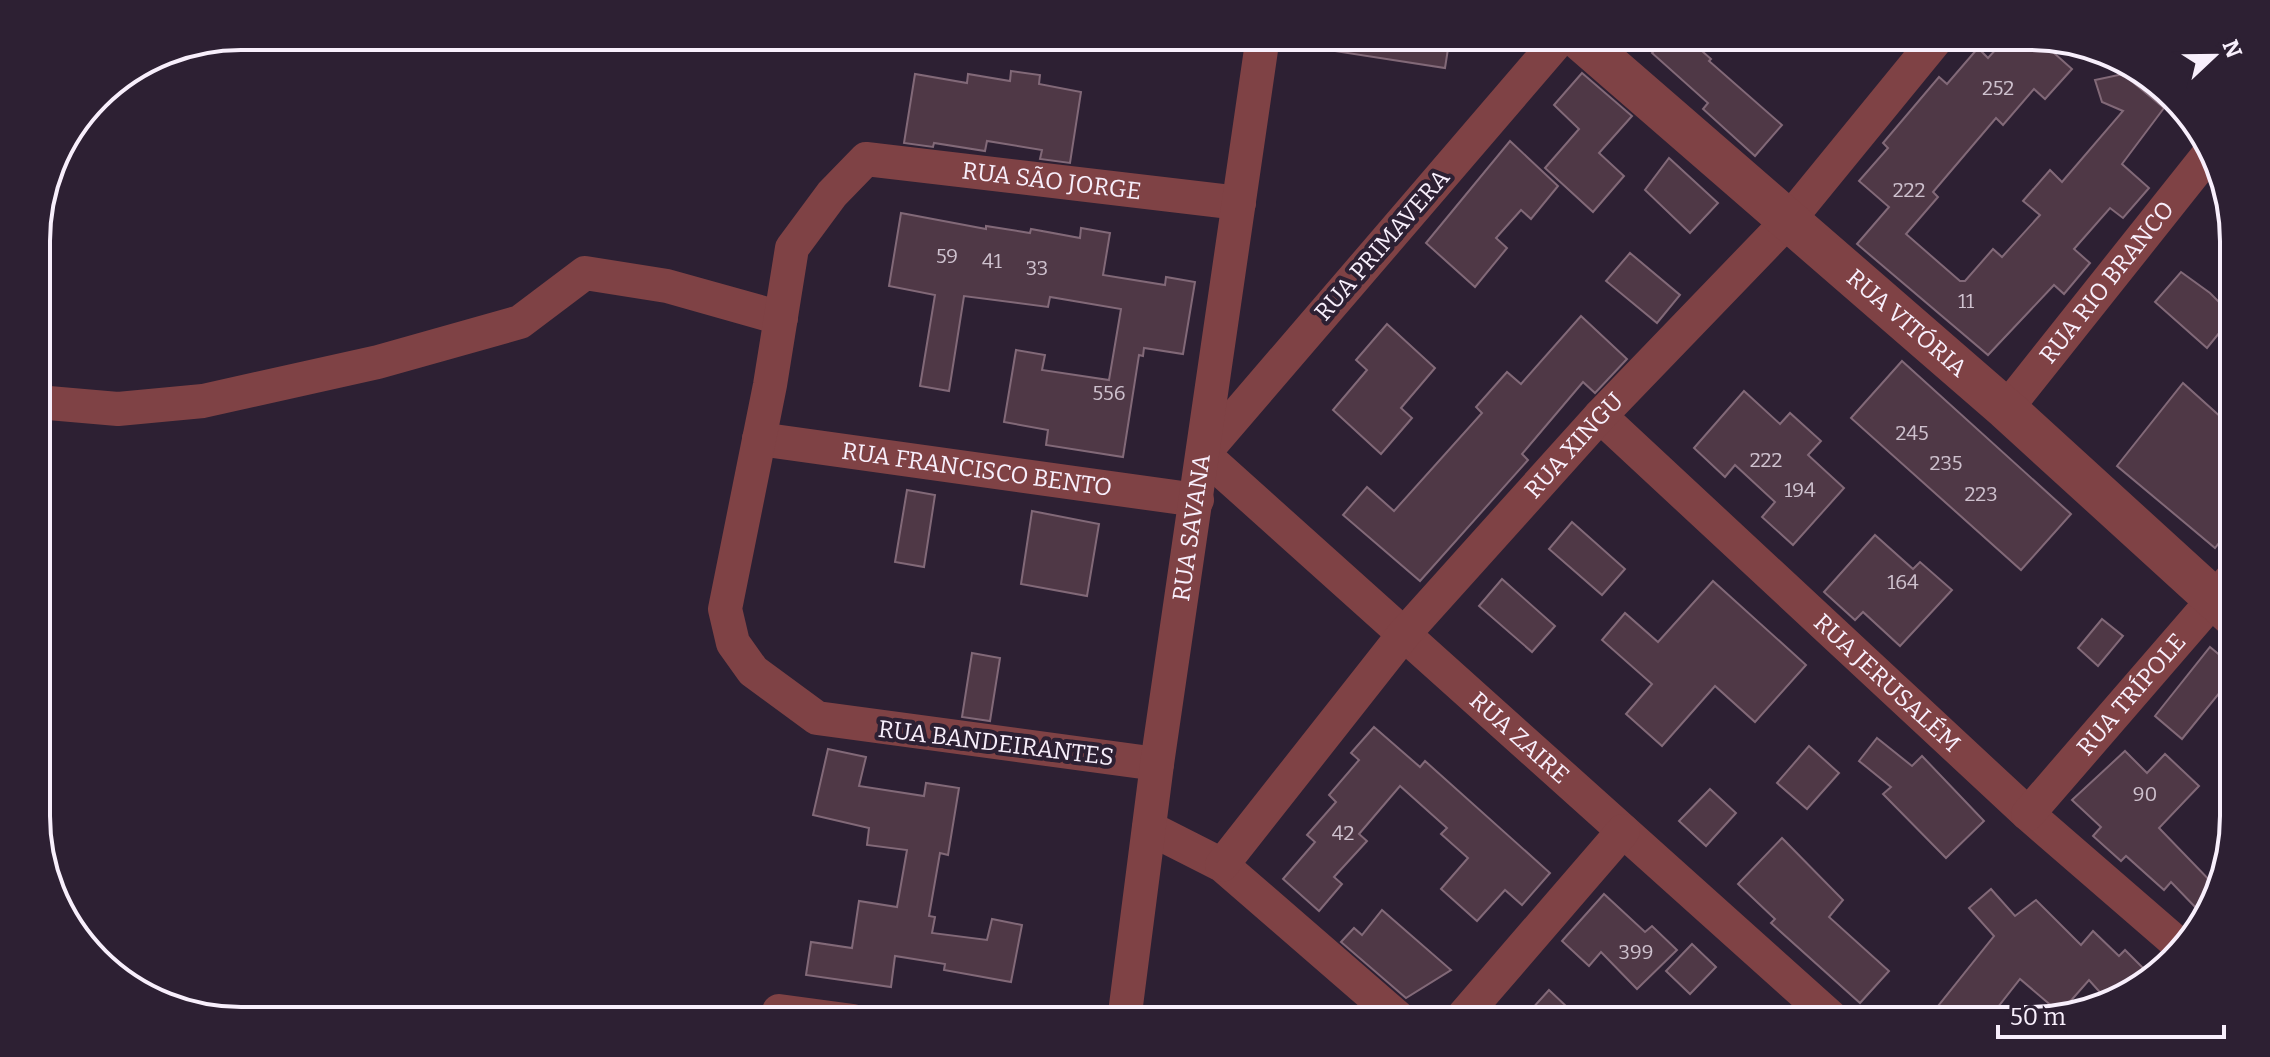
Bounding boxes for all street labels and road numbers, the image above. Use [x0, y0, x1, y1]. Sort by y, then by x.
street label: RUA SÃO JORGE [960, 156, 1143, 205]
street label: RUA PRIMAVERA [1309, 164, 1455, 326]
street label: RUA RIO BRANCO [2034, 196, 2180, 369]
street label: RUA VITÓRIA [1841, 263, 1973, 383]
street label: RUA XINGU [1519, 387, 1629, 504]
street label: RUA FRANCISCO BENTO [840, 437, 1114, 502]
street label: RUA SAVANA [1167, 452, 1216, 603]
street label: RUA JERUSALÉM [1808, 608, 1966, 758]
street label: RUA TRÍPOLE [2071, 628, 2192, 761]
street label: RUA ZAIRE [1464, 686, 1575, 790]
street label: RUA BANDEIRANTES [877, 715, 1115, 771]

